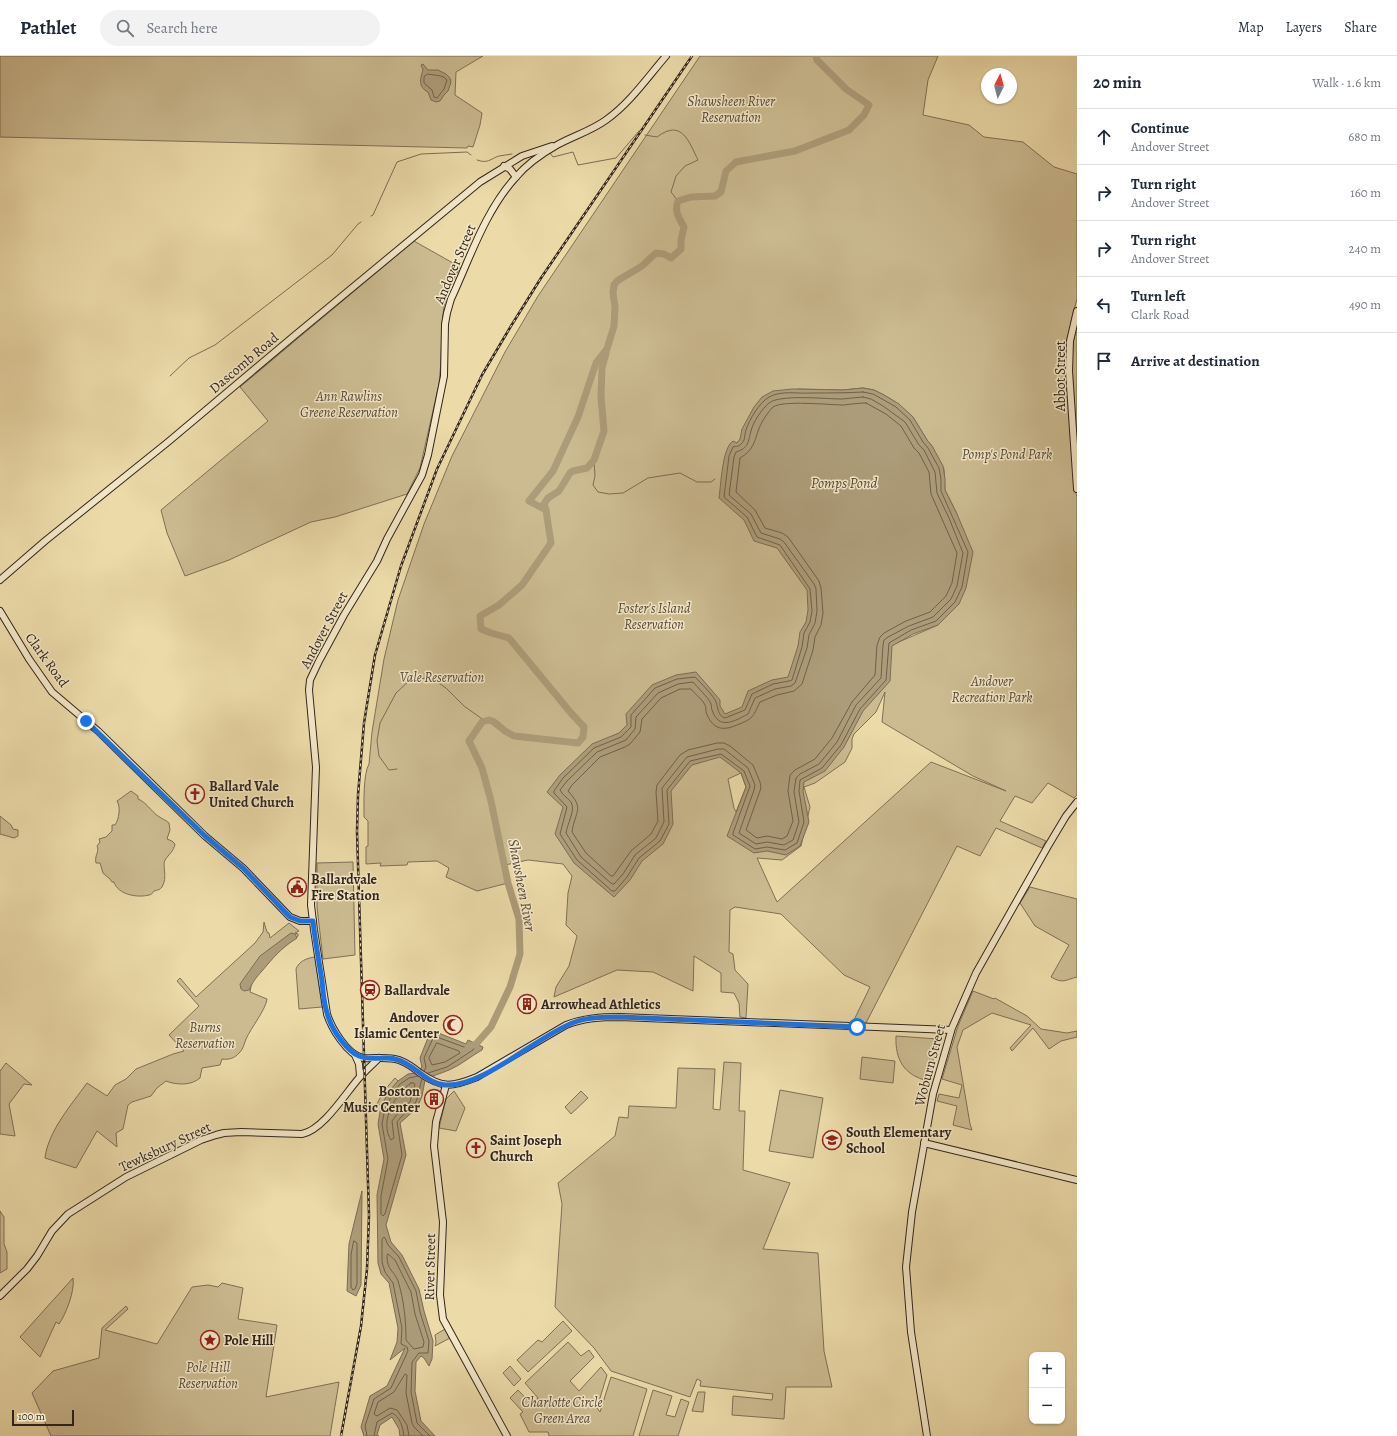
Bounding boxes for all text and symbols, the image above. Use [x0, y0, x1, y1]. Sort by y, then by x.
search box [100, 10, 380, 46]
text: Pathlet [20, 15, 76, 41]
icon: search [114, 17, 136, 39]
text: Search here [146, 18, 218, 38]
text: Map [1238, 18, 1264, 37]
text: Layers [1286, 18, 1322, 37]
text: Share [1344, 18, 1377, 37]
north arrow [981, 68, 1017, 104]
text: 20 min [1093, 71, 1141, 94]
text: Walk · 1.6 km [1312, 74, 1381, 91]
park label: Shawsheen River Reservation [687, 92, 776, 127]
text: Continue [1131, 118, 1189, 138]
icon: ahead [1093, 126, 1115, 148]
text: 680 m [1348, 128, 1381, 145]
text: Andover Street [1131, 138, 1210, 155]
text: Turn right [1131, 174, 1196, 194]
icon: right [1093, 182, 1115, 204]
text: 160 m [1350, 184, 1381, 201]
text: Andover Street [1131, 194, 1210, 211]
street label: Andover Street [429, 221, 480, 308]
text: Turn right [1131, 230, 1196, 250]
icon: right [1093, 238, 1115, 260]
text: 240 m [1349, 240, 1381, 257]
text: Andover Street [1131, 250, 1210, 267]
text: Turn left [1131, 286, 1186, 306]
icon: left [1093, 294, 1115, 316]
text: 490 m [1349, 296, 1381, 313]
text: Clark Road [1131, 306, 1189, 323]
street label: Dascomb Road [205, 328, 283, 398]
street label: Abbot Street [1051, 340, 1070, 412]
icon: arrive [1093, 350, 1115, 372]
text: Arrive at destination [1131, 351, 1260, 371]
park label: Ann Rawlins Greene Reservation [300, 387, 398, 422]
park label: Pomp's Pond Park [962, 445, 1052, 464]
water label: Pomps Pond [811, 473, 877, 493]
street label: Andover Street [295, 588, 352, 673]
park label: Foster's Island Reservation [618, 599, 691, 634]
street label: Clark Road [21, 629, 73, 691]
park label: Vale Reservation [400, 668, 484, 687]
park label: Andover Recreation Park [952, 672, 1032, 707]
route end [77, 712, 95, 730]
place label: Ballard Vale United Church [209, 777, 295, 812]
church icon: Ballard Vale United Church [184, 783, 206, 805]
water label: Shawsheen River [503, 837, 541, 934]
place label: Ballardvale Fire Station [311, 870, 380, 905]
public building icon: Ballardvale Fire Station [286, 876, 308, 898]
station icon: Ballardvale [359, 979, 381, 1001]
place label: Ballardvale [384, 981, 451, 1000]
building icon: Arrowhead Athletics [516, 993, 538, 1015]
place label: Arrowhead Athletics [540, 995, 661, 1014]
place label: Andover Islamic Center [354, 1008, 439, 1043]
mosque icon: Andover Islamic Center [442, 1014, 464, 1036]
park label: Burns Reservation [175, 1018, 235, 1053]
route start [848, 1018, 866, 1036]
street label: Woburn Street [910, 1022, 950, 1109]
place label: Boston Music Center [343, 1082, 420, 1117]
building icon: Boston Music Center [423, 1088, 445, 1110]
street label: Tewksbury Street [116, 1117, 214, 1177]
place label: South Elementary School [846, 1123, 952, 1158]
school or university icon: South Elementary School [821, 1129, 843, 1151]
place label: Saint Joseph Church [490, 1131, 562, 1166]
church icon: Saint Joseph Church [465, 1137, 487, 1159]
street label: River Street [420, 1233, 440, 1301]
place icon: Pole Hill [199, 1329, 221, 1351]
place label: Pole Hill [224, 1331, 274, 1350]
map controls [1029, 1352, 1065, 1424]
button: + [1029, 1352, 1065, 1388]
park label: Pole Hill Reservation [178, 1358, 238, 1393]
button: − [1029, 1388, 1065, 1424]
park label: Charlotte Circle Green Area [522, 1393, 602, 1428]
scale bar [12, 1408, 74, 1427]
text: 100 m [18, 1409, 45, 1424]

